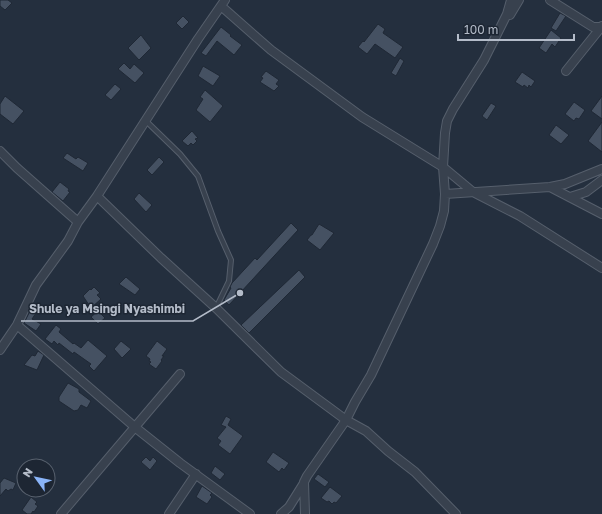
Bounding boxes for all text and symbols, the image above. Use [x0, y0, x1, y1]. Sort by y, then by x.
scale bar [458, 16, 574, 42]
text: 100 m [464, 22, 498, 37]
callout: Shule ya Msingi Nyashimbi [21, 297, 193, 321]
text: Shule ya Msingi Nyashimbi [29, 301, 185, 316]
north arrow [16, 458, 56, 498]
text: N [19, 465, 35, 479]

